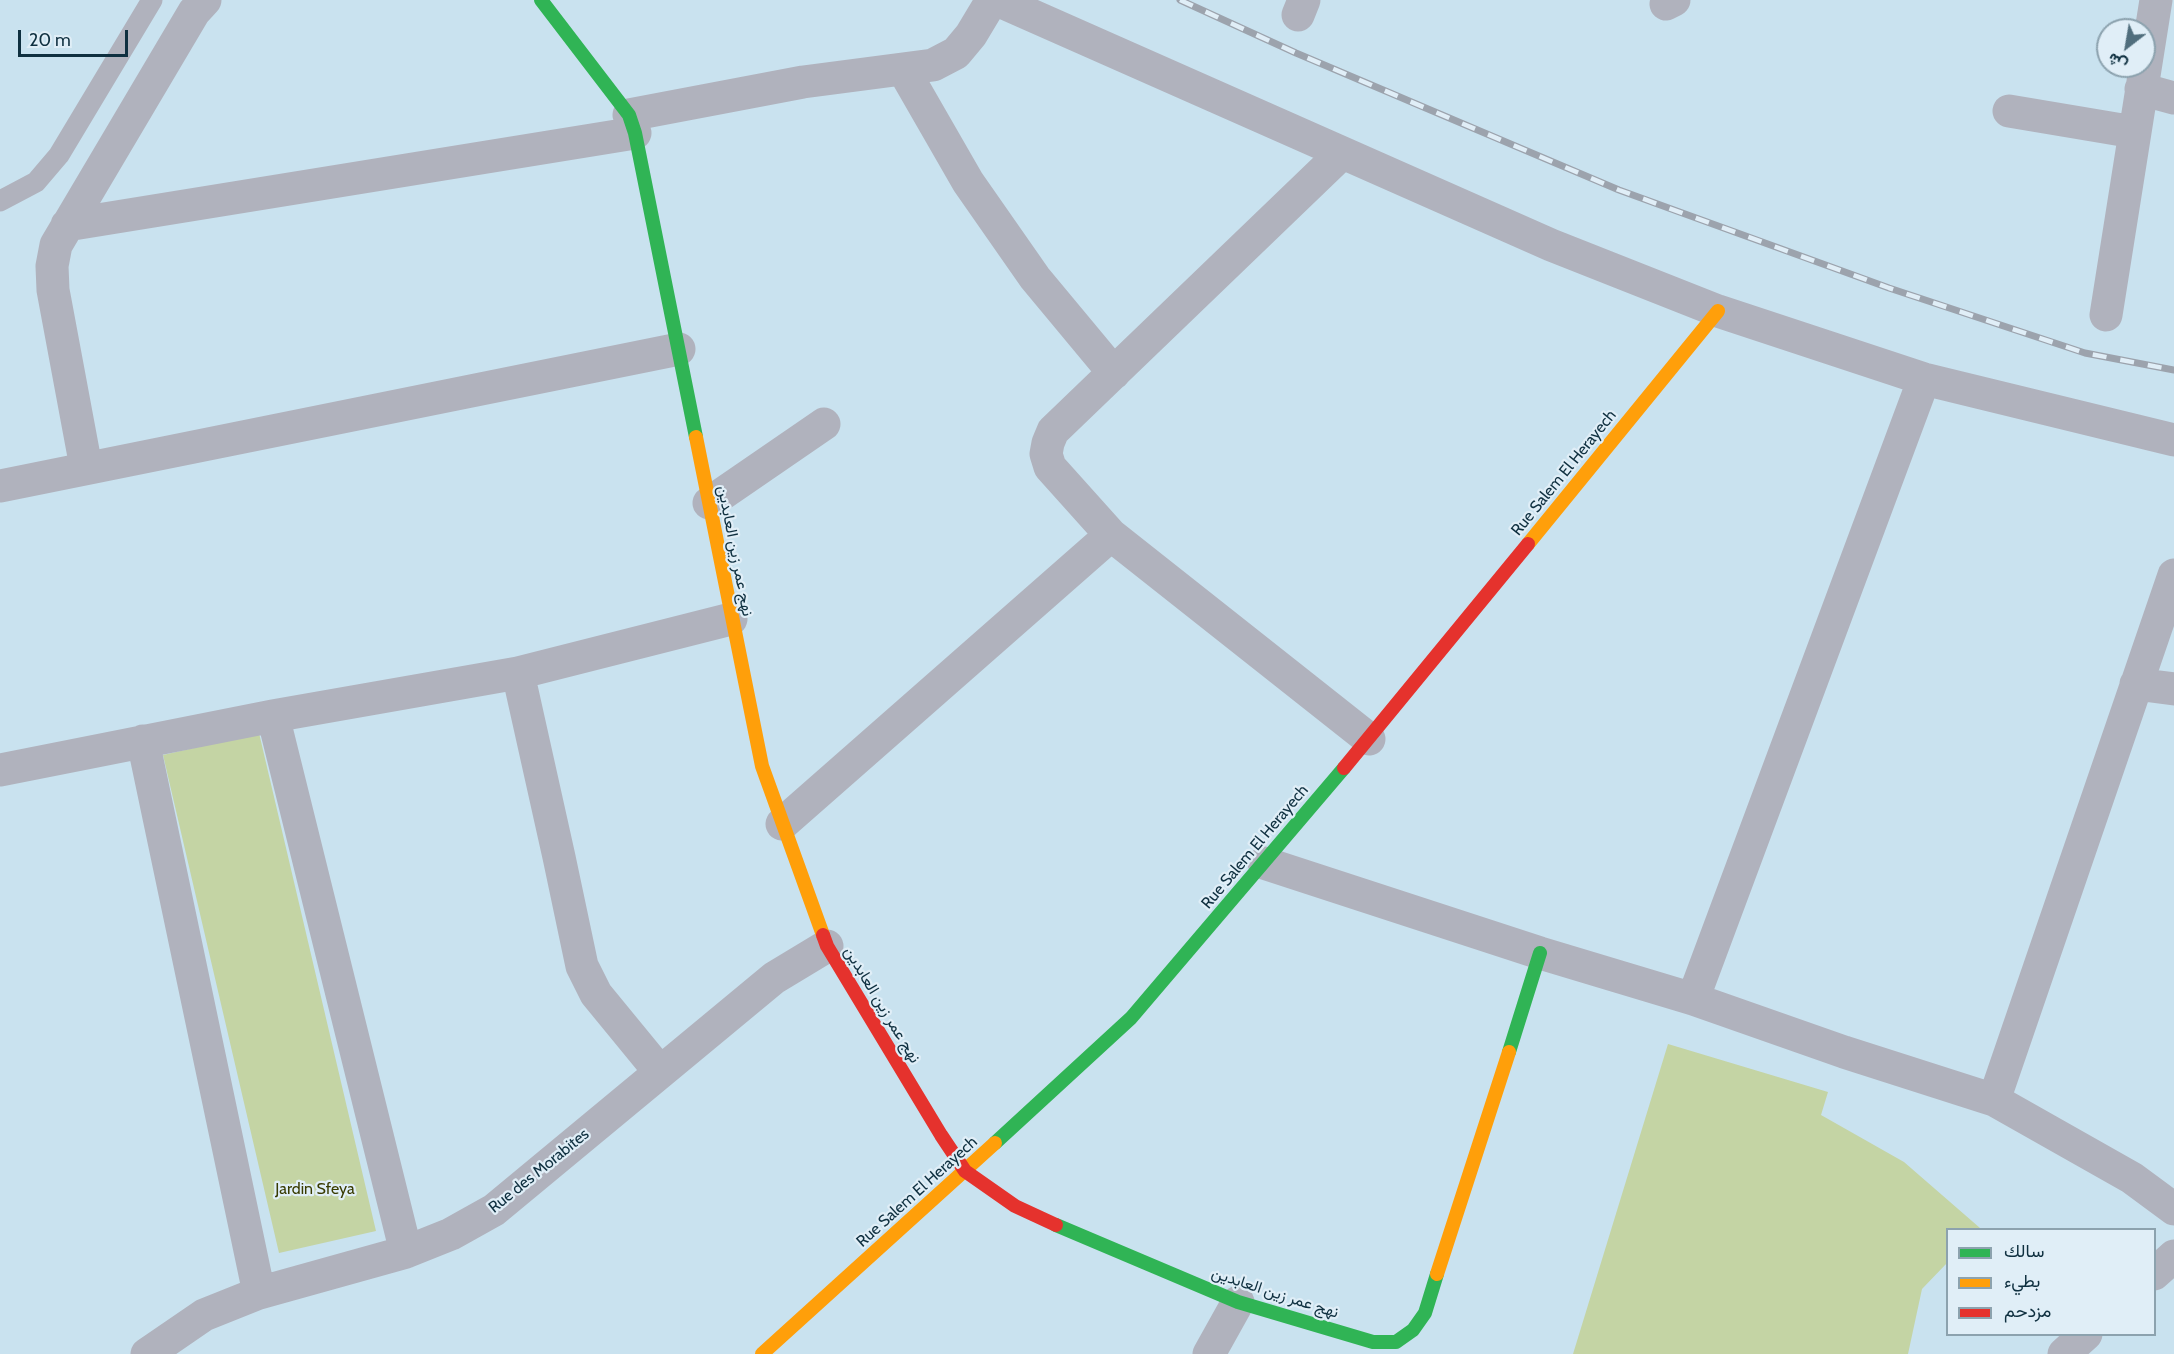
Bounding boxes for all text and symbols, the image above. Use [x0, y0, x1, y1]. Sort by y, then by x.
scale bar [21, 18, 130, 56]
north arrow [2096, 18, 2156, 78]
text: 20 m [29, 29, 71, 51]
text: ش [2104, 49, 2131, 75]
street label: Rue Salem El Herayech [1507, 406, 1621, 540]
street label: نهج عمر زين العابدين [713, 484, 757, 618]
street label: Rue Salem El Herayech [1197, 781, 1313, 913]
street label: نهج عمر زين العابدين [840, 943, 924, 1067]
street label: Rue des Morabites [485, 1125, 593, 1217]
street label: Rue Salem El Herayech [853, 1133, 981, 1251]
park label: Jardin Sfeya [275, 1179, 355, 1199]
legend [1946, 1228, 2156, 1336]
text: سالك [2004, 1240, 2044, 1262]
street label: نهج عمر زين العابدين [1209, 1263, 1341, 1323]
text: بطيء [2004, 1270, 2040, 1292]
text: مزدحم [2004, 1300, 2051, 1322]

